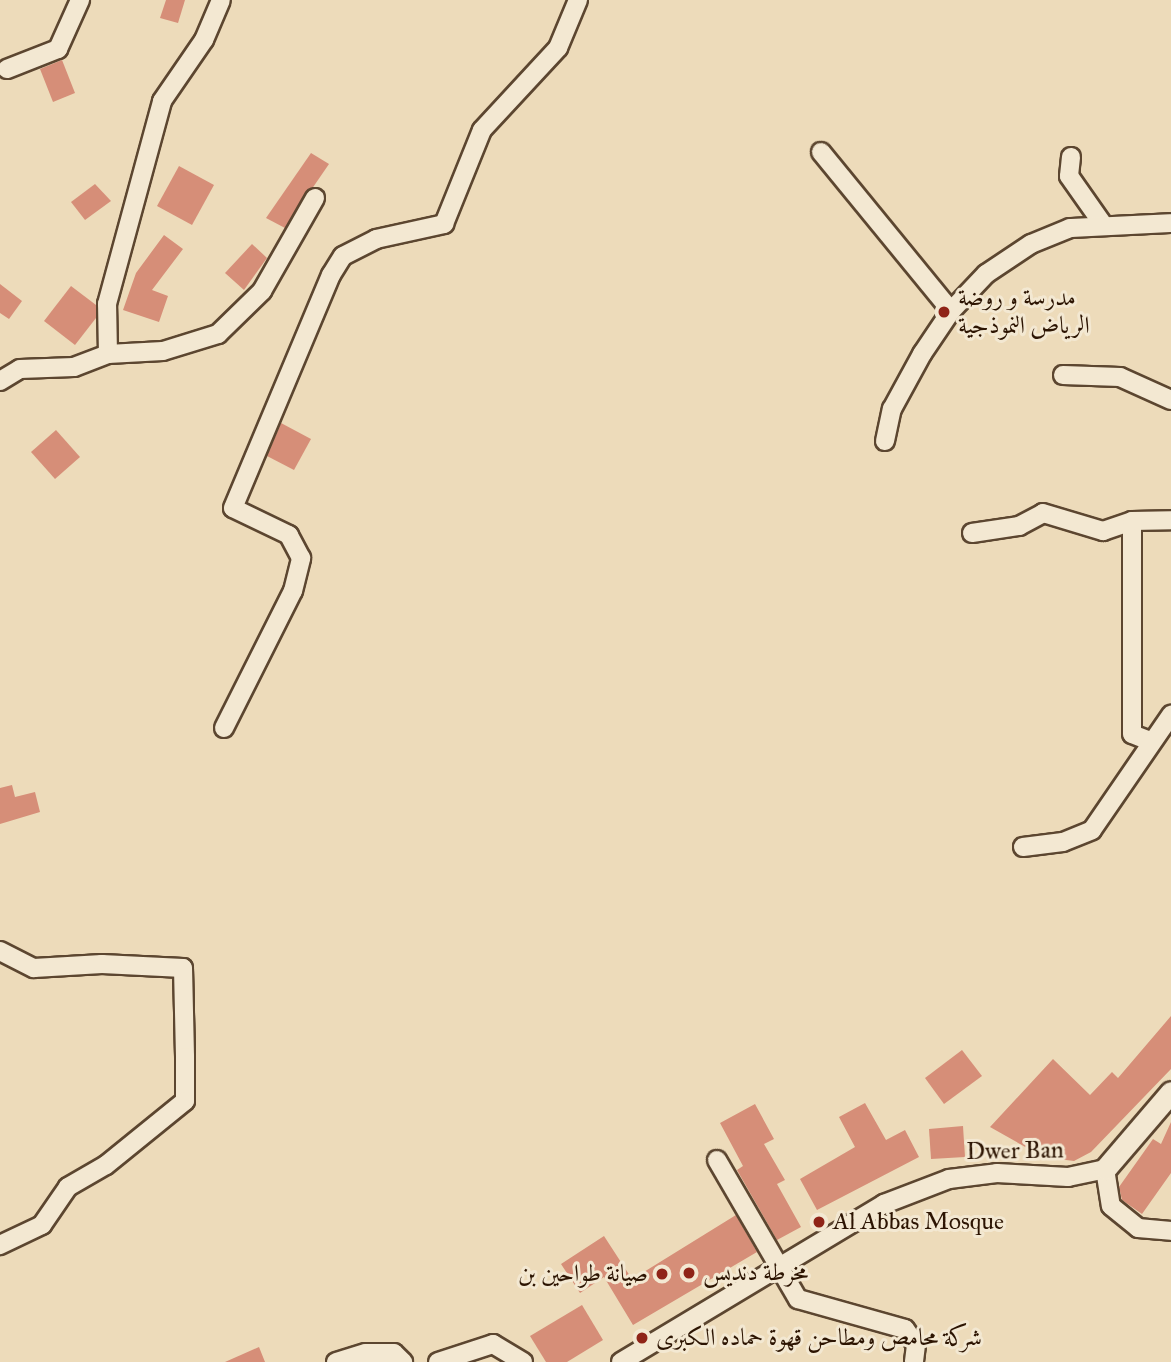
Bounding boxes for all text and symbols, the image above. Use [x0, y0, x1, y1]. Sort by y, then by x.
place label: مدرسة و روضة الرياض النموذجية [958, 284, 1090, 340]
marker: مدرسة و روضة الرياض النموذجية [936, 304, 952, 320]
street label: Dwer Ban [966, 1136, 1064, 1166]
place label: Al Abbas Mosque [833, 1208, 1004, 1236]
marker: Al Abbas Mosque [811, 1214, 827, 1230]
place label: مخرطة دنديس [703, 1259, 808, 1287]
place label: صيانة طواحين بن [518, 1260, 648, 1288]
marker: مخرطة دنديس [681, 1265, 697, 1281]
marker: صيانة طواحين بن [654, 1266, 670, 1282]
place label: شركة محامص ومطاحن قهوة حماده الكبرى [656, 1324, 982, 1352]
marker: شركة محامص ومطاحن قهوة حماده الكبرى [634, 1330, 650, 1346]

